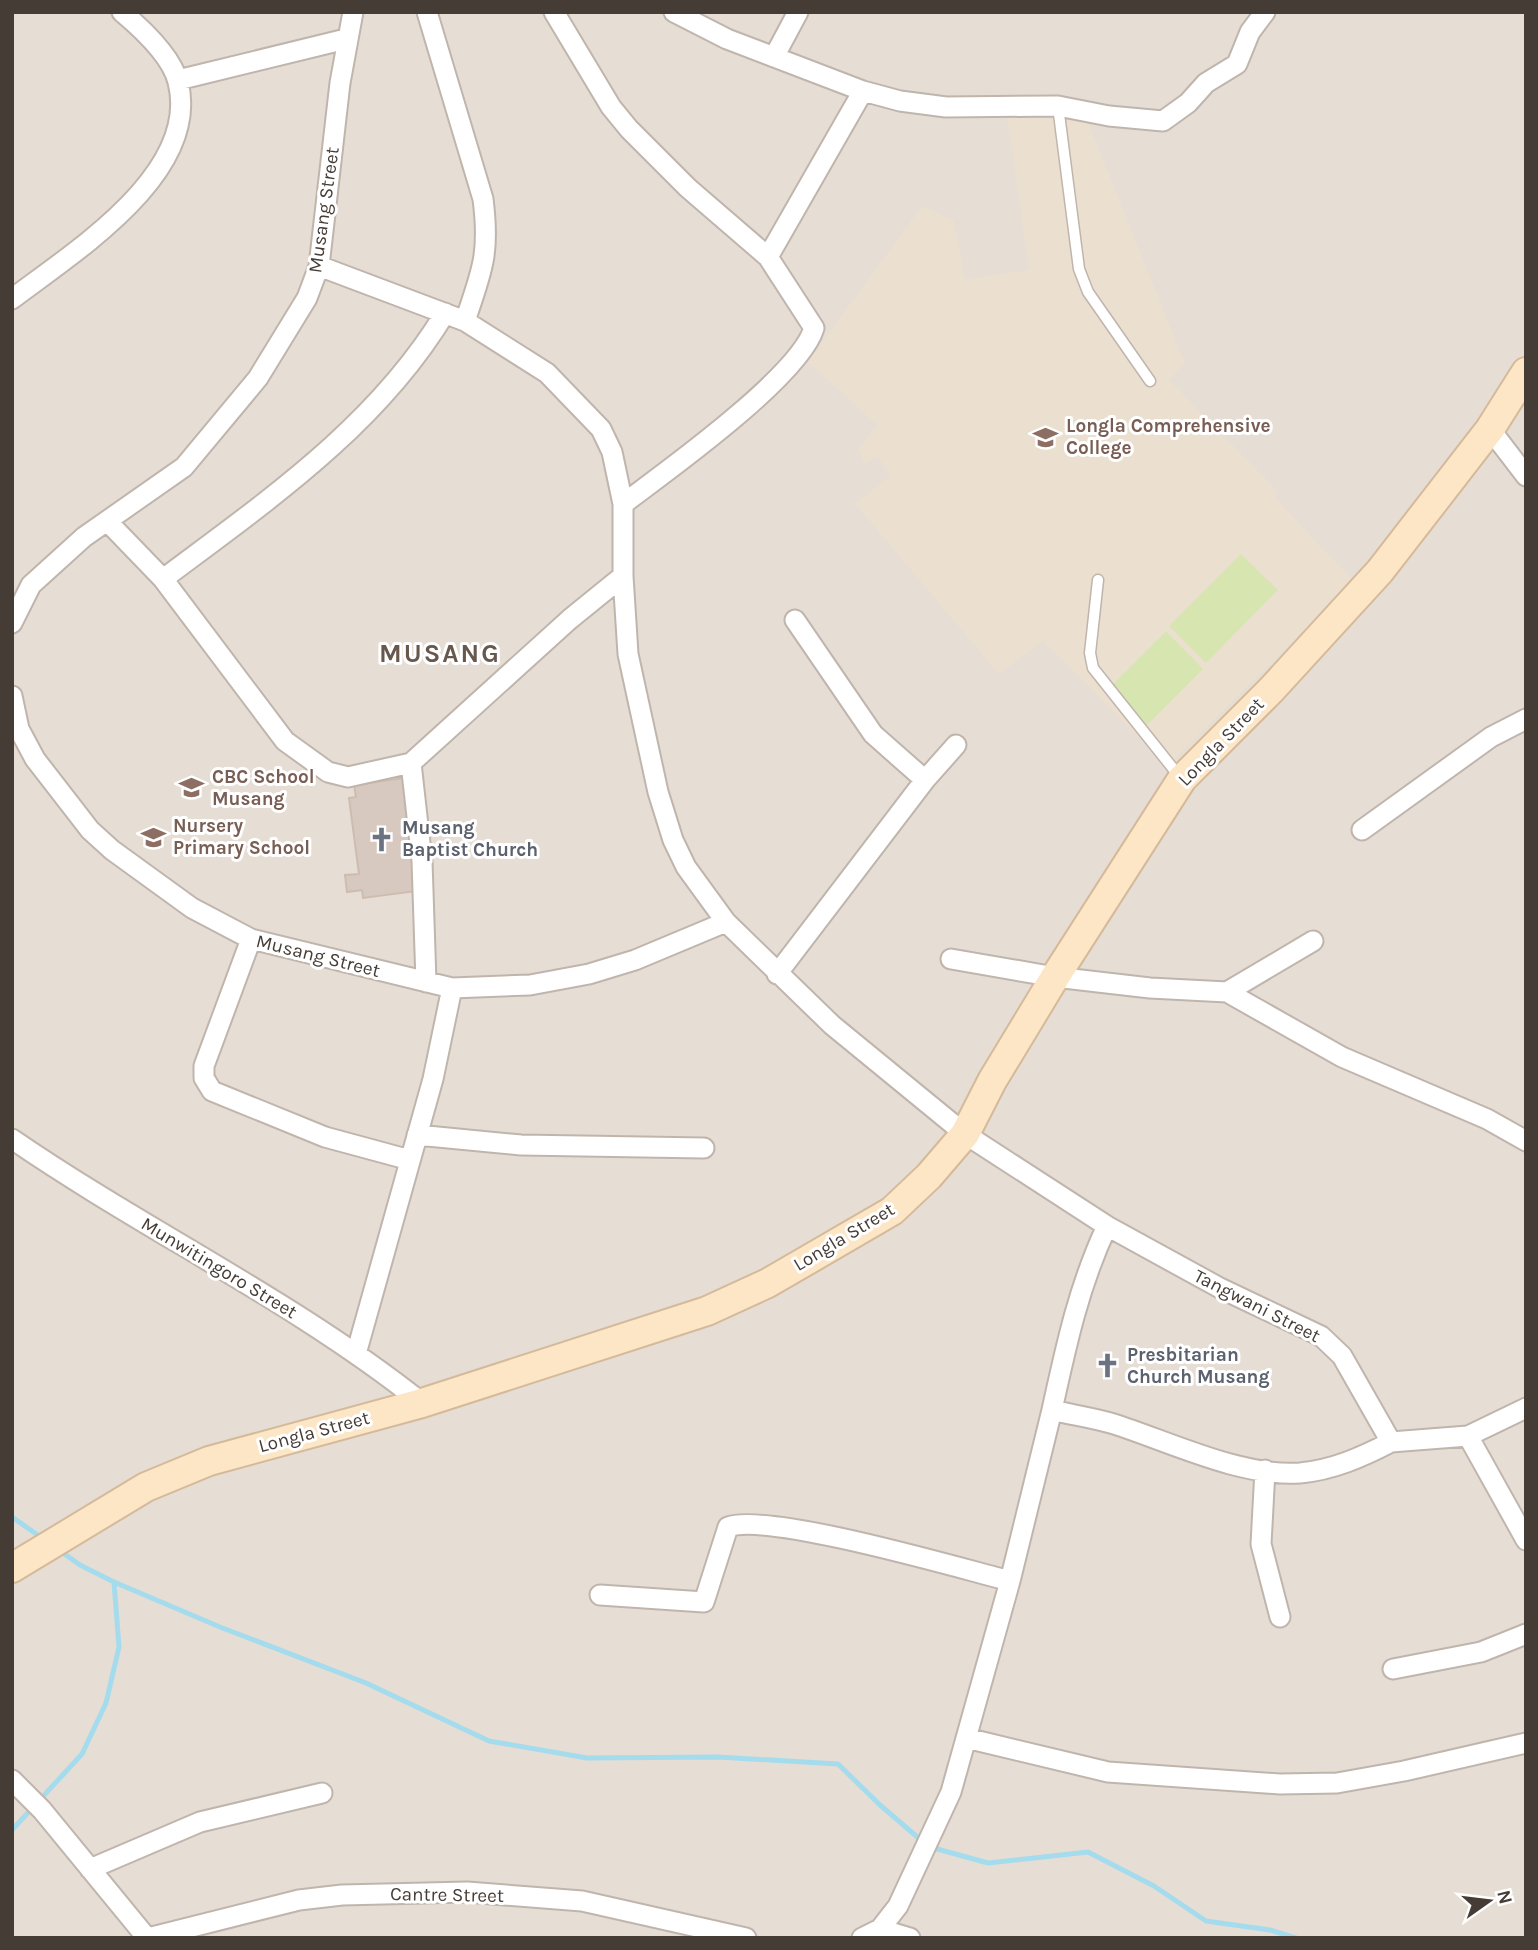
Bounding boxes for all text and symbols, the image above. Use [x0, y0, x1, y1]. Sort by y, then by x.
street label: Musang Street [304, 146, 344, 274]
place label: Longla Comprehensive College [1066, 415, 1271, 459]
school or university icon: Longla Comprehensive College [1032, 423, 1060, 451]
district label: MUSANG [379, 638, 501, 669]
street label: Longla Street [1174, 693, 1268, 791]
place label: CBC School Musang [212, 766, 315, 810]
school or university icon: CBC School Musang [178, 774, 206, 802]
place label: Nursery Primary School [173, 815, 310, 859]
place label: Musang Baptist Church [402, 817, 538, 861]
school or university icon: Nursery Primary School [139, 823, 167, 851]
church icon: Musang Baptist Church [368, 825, 396, 853]
street label: Musang Street [254, 930, 382, 982]
street label: Longla Street [790, 1198, 898, 1276]
street label: Munwitingoro Street [137, 1213, 301, 1323]
street label: Tangwani Street [1190, 1265, 1324, 1347]
place label: Presbitarian Church Musang [1127, 1344, 1270, 1388]
church icon: Presbitarian Church Musang [1093, 1352, 1121, 1380]
street label: Longla Street [256, 1407, 372, 1457]
north arrow [1454, 1866, 1524, 1936]
street label: Cantre Street [390, 1883, 504, 1907]
text: N [1492, 1888, 1517, 1906]

